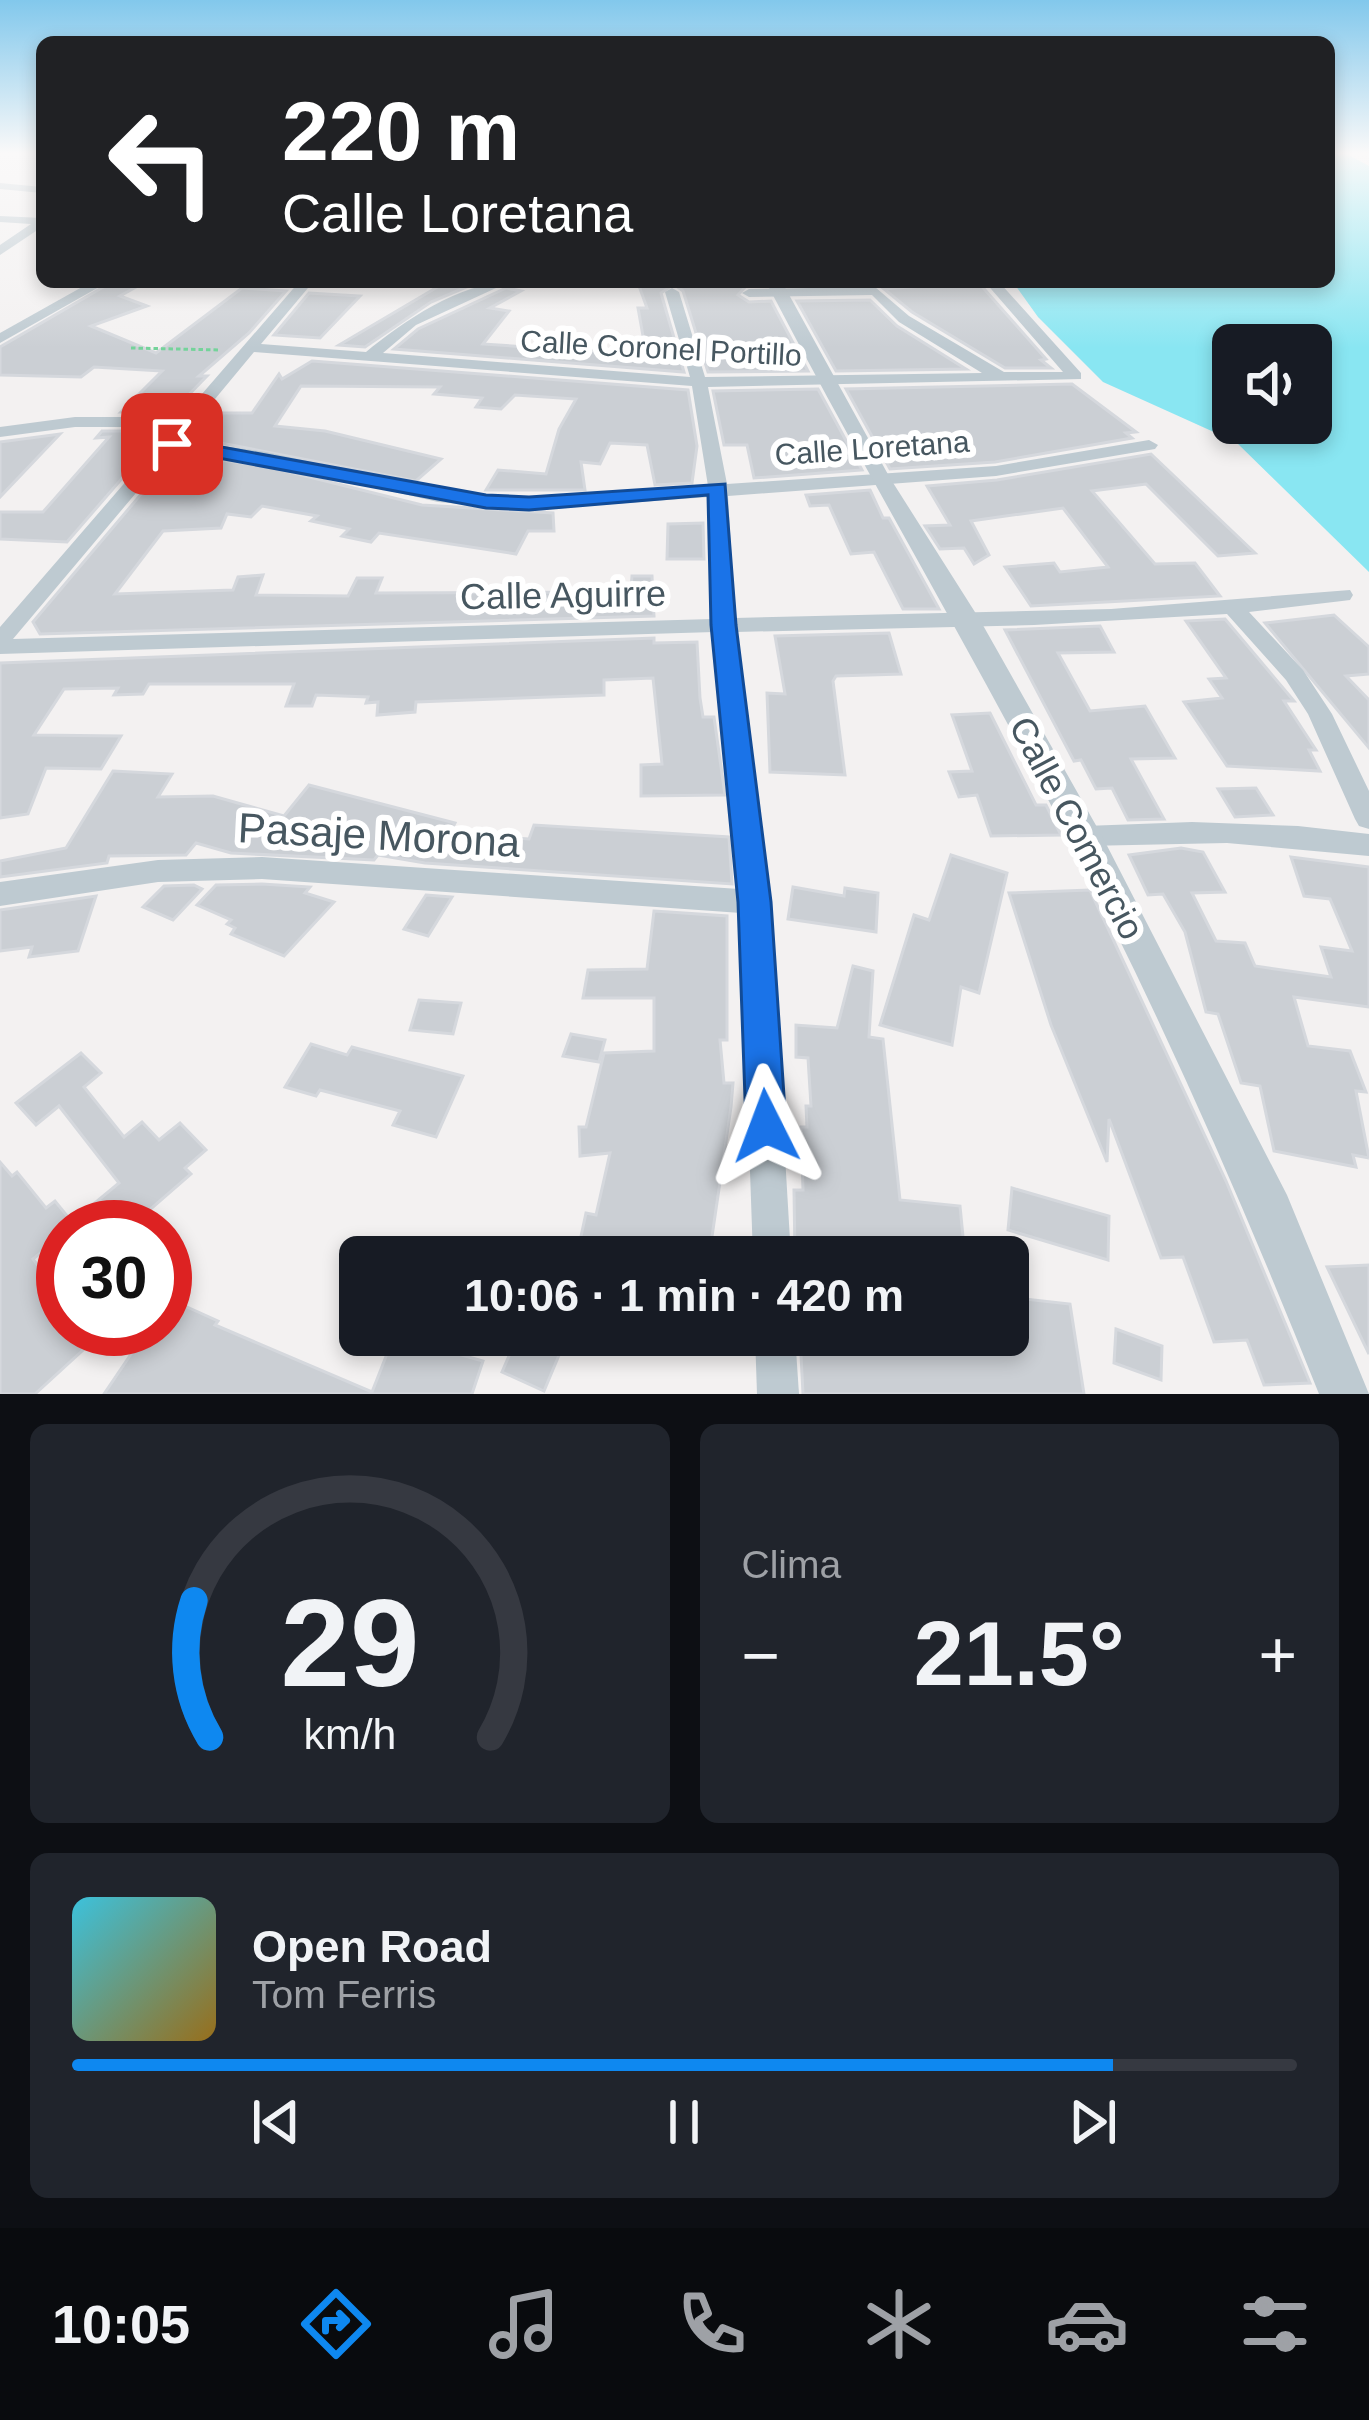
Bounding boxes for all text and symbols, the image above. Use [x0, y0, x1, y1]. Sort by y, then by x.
icon: left [84, 84, 240, 240]
text: 220 m [282, 84, 520, 178]
text: Calle Loretana [282, 183, 633, 243]
street label: Calle Coronel Portillo [519, 324, 803, 372]
map controls [1212, 324, 1332, 444]
button: sound [1212, 324, 1332, 444]
pin [121, 393, 223, 495]
icon: arrive [139, 411, 205, 477]
street label: Calle Loretana [774, 425, 971, 471]
street label: Calle Aguirre [460, 573, 666, 617]
street label: Calle Comercio [1001, 710, 1153, 946]
street label: Pasaje Morona [237, 804, 522, 866]
position arrow [703, 1063, 829, 1189]
speed limit sign: 30 [36, 1200, 192, 1356]
text: 10:06 · 1 min · 420 m [464, 1270, 904, 1321]
text: Clima [742, 1543, 841, 1586]
text: 29 [280, 1573, 419, 1712]
text: 21.5° [914, 1604, 1125, 1704]
text: − [742, 1618, 780, 1692]
text: + [1258, 1618, 1297, 1692]
text: km/h [303, 1709, 396, 1757]
text: Open Road [252, 1921, 492, 1972]
text: Tom Ferris [252, 1973, 436, 2016]
icon: previous [243, 2089, 309, 2155]
icon: pause [651, 2089, 717, 2155]
icon: next [1060, 2089, 1126, 2155]
icon: directions [294, 2282, 378, 2366]
icon: music [482, 2282, 566, 2366]
icon: phone [670, 2282, 754, 2366]
icon: climate [857, 2282, 941, 2366]
icon: car [1045, 2282, 1129, 2366]
icon: filters [1233, 2282, 1317, 2366]
text: 10:05 [52, 2294, 190, 2354]

